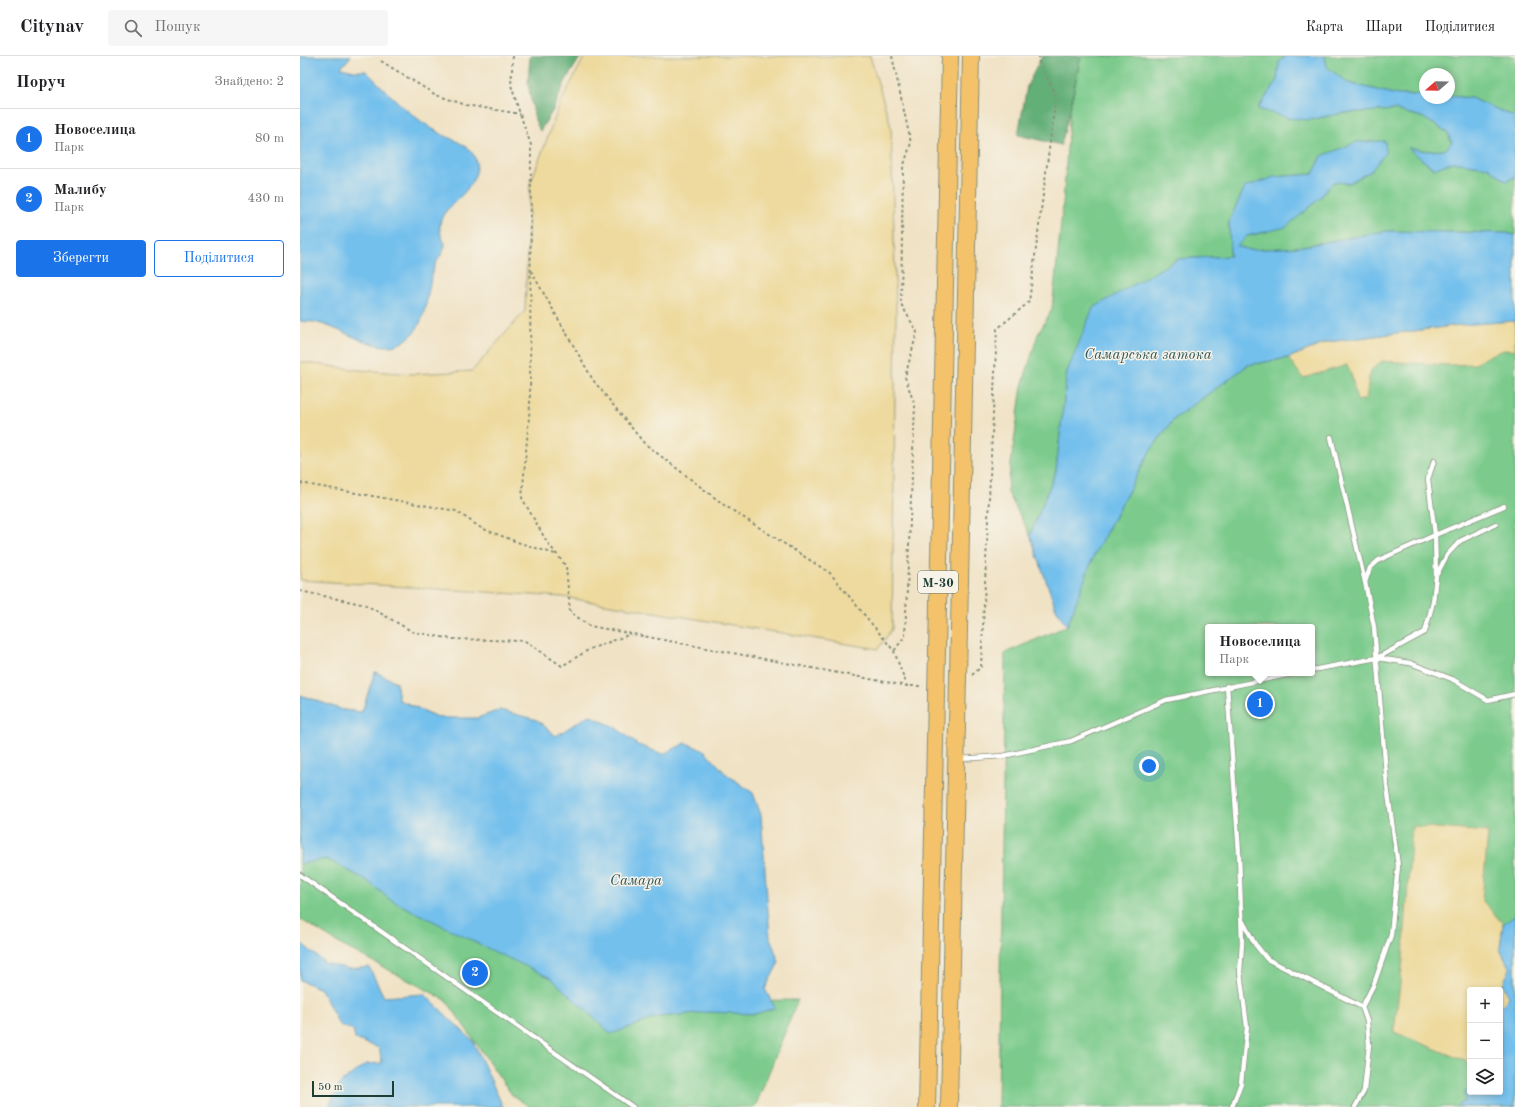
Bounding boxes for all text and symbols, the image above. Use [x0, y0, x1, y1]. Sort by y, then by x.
search box [108, 10, 388, 46]
icon: search [122, 17, 144, 39]
text: Citynav [20, 18, 84, 37]
text: Пошук [154, 20, 201, 35]
text: Карта [1306, 20, 1344, 34]
text: Шари [1366, 20, 1403, 34]
text: Поділитися [1425, 20, 1495, 34]
north arrow [1419, 68, 1455, 104]
text: Поруч [16, 74, 65, 91]
text: Знайдено: 2 [215, 75, 284, 88]
text: Новоселица [54, 123, 136, 138]
text: 1 [25, 132, 33, 145]
text: 80 m [255, 132, 284, 145]
text: Парк [54, 141, 84, 154]
text: Малибу [54, 183, 107, 198]
text: 2 [25, 192, 33, 205]
text: 430 m [247, 192, 284, 205]
text: Парк [54, 201, 84, 214]
button: Зберегти [16, 240, 146, 277]
button: Поділитися [154, 240, 284, 277]
water label: Самарська затока [1084, 348, 1212, 363]
road number: М-30 [918, 571, 958, 593]
popup [1205, 624, 1315, 676]
text: Новоселица [1219, 635, 1301, 650]
text: Парк [1219, 653, 1249, 666]
pin: 1 [1247, 689, 1273, 719]
your location [1139, 756, 1159, 776]
water label: Самара [610, 874, 662, 889]
pin: 2 [462, 958, 488, 988]
map controls [1467, 987, 1503, 1095]
button: + [1467, 987, 1503, 1023]
button: − [1467, 1023, 1503, 1059]
button: layers [1467, 1059, 1503, 1095]
scale bar [312, 1079, 394, 1098]
text: 50 m [318, 1082, 343, 1093]

